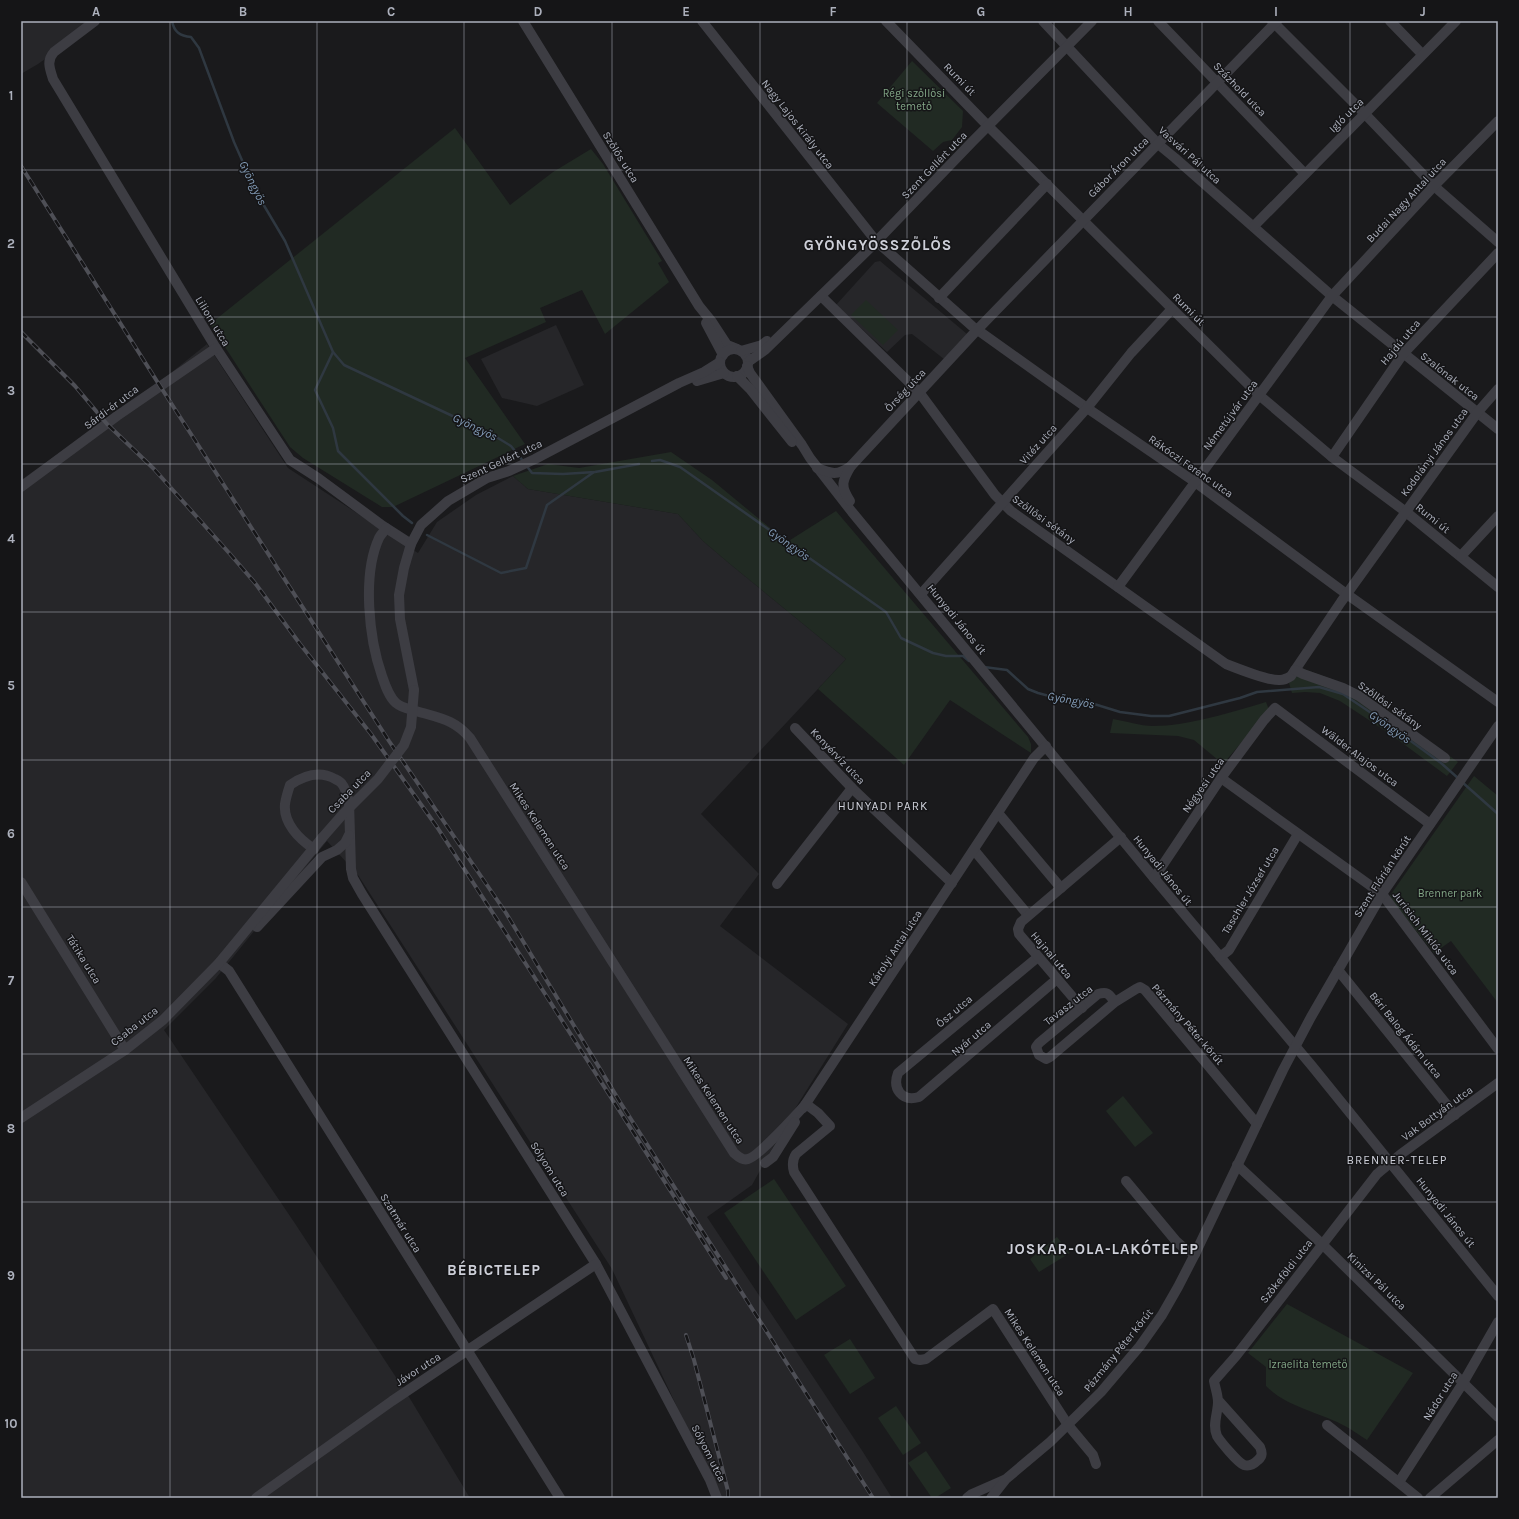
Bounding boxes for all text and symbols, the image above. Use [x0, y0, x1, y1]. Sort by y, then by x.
text: A [92, 4, 100, 19]
text: B [239, 4, 247, 19]
text: C [387, 4, 395, 19]
text: D [534, 4, 543, 19]
text: E [682, 4, 690, 19]
text: F [829, 4, 837, 19]
text: G [977, 4, 985, 19]
text: H [1123, 4, 1133, 19]
text: I [1274, 4, 1278, 19]
text: J [1420, 4, 1426, 19]
street label: Százhold utca [1210, 59, 1269, 119]
street label: Rumi út [941, 60, 978, 98]
street label: Nagy Lajos király utca [759, 77, 836, 171]
park label: Régi szőllősi temető [883, 87, 945, 113]
text: 1 [9, 88, 13, 103]
street label: Igló utca [1326, 95, 1366, 135]
street label: Vasvári Pál utca [1156, 124, 1224, 187]
street label: Szőlős utca [600, 129, 641, 185]
street label: Szent Gellért utca [899, 129, 970, 202]
street label: Gábor Áron utca [1084, 133, 1151, 200]
street label: Budai Nagy Antal utca [1364, 155, 1449, 245]
water label: Gyöngyös [236, 159, 270, 208]
district label: GYÖNGYÖSSZŐLŐS [804, 235, 952, 254]
text: 2 [7, 236, 15, 251]
street label: Rumi út [1170, 290, 1208, 328]
street label: Liliom utca [193, 294, 233, 349]
street label: Hajdú utca [1378, 317, 1423, 368]
street label: Szalónak utca [1418, 349, 1482, 403]
street label: Őrség utca [882, 366, 928, 414]
street label: Németújvár utca [1200, 377, 1260, 453]
text: 3 [7, 383, 15, 398]
street label: Sárdi-ér utca [81, 383, 141, 432]
street label: Kodolányi János utca [1398, 406, 1471, 499]
water label: Gyöngyös [451, 410, 500, 444]
street label: Vitéz utca [1017, 422, 1060, 467]
street label: Rákóczi Ferenc utca [1146, 432, 1235, 500]
street label: Szent Gellért utca [458, 437, 544, 486]
street label: Szőllősi sétány [1010, 492, 1078, 547]
street label: Rumi út [1413, 501, 1452, 536]
water label: Gyöngyös [765, 525, 813, 564]
text: 4 [7, 531, 15, 546]
street label: Hunyadi János út [924, 582, 989, 657]
text: 5 [7, 678, 15, 693]
street label: Szőllősi sétány [1355, 679, 1424, 732]
water label: Gyöngyös [1046, 689, 1096, 711]
water label: Gyöngyös [1366, 708, 1414, 747]
street label: Wälder Alajos utca [1319, 723, 1401, 790]
street label: Kenyérvíz utca [808, 726, 868, 787]
street label: Négyesi utca [1180, 755, 1227, 815]
street label: Csaba utca [325, 767, 374, 816]
street label: Mikes Kelemen utca [506, 780, 573, 872]
district label: HUNYADI PARK [838, 799, 928, 813]
text: 6 [7, 826, 15, 841]
street label: Hunyadi János út [1130, 833, 1195, 908]
street label: Szent Flórián körút [1351, 833, 1414, 920]
street label: Taschler József utca [1219, 844, 1282, 936]
park label: Brenner park [1418, 887, 1482, 900]
street label: Jurisich Miklós utca [1390, 889, 1461, 978]
street label: Károlyi Antal utca [866, 908, 925, 989]
street label: Hajnal utca [1028, 929, 1075, 982]
street label: Tátika utca [63, 932, 104, 986]
text: 7 [8, 973, 15, 988]
street label: Pázmány Péter körút [1149, 981, 1226, 1068]
street label: Tavasz utca [1041, 982, 1095, 1028]
street label: Béri Balog Ádám utca [1367, 988, 1446, 1081]
street label: Ősz utca [933, 992, 975, 1030]
street label: Csaba utca [108, 1004, 160, 1049]
street label: Nyár utca [949, 1018, 994, 1059]
street label: Mikes Kelemen utca [680, 1054, 747, 1146]
street label: Vak Bottyán utca [1399, 1083, 1475, 1144]
text: 8 [7, 1121, 15, 1136]
street label: Sólyom utca [528, 1139, 572, 1199]
district label: BRENNER-TELEP [1347, 1153, 1448, 1167]
street label: Hunyadi János út [1413, 1175, 1478, 1250]
street label: Szatmár utca [377, 1191, 424, 1255]
street label: Szőkeföldi utca [1257, 1237, 1315, 1306]
district label: JOSKAR-OLA-LAKÓTELEP [1007, 1239, 1199, 1258]
street label: Kinizsi Pál utca [1344, 1250, 1409, 1313]
district label: BÉBICTELEP [447, 1260, 541, 1279]
text: 9 [7, 1268, 15, 1283]
street label: Mikes Kelemen utca [1001, 1306, 1068, 1398]
street label: Pázmány Péter körút [1081, 1306, 1156, 1395]
street label: Jávor utca [393, 1350, 443, 1389]
park label: Izraelita temető [1268, 1358, 1348, 1371]
street label: Nádor utca [1420, 1369, 1461, 1423]
text: 10 [5, 1416, 17, 1431]
street label: Sólyom utca [689, 1423, 728, 1484]

